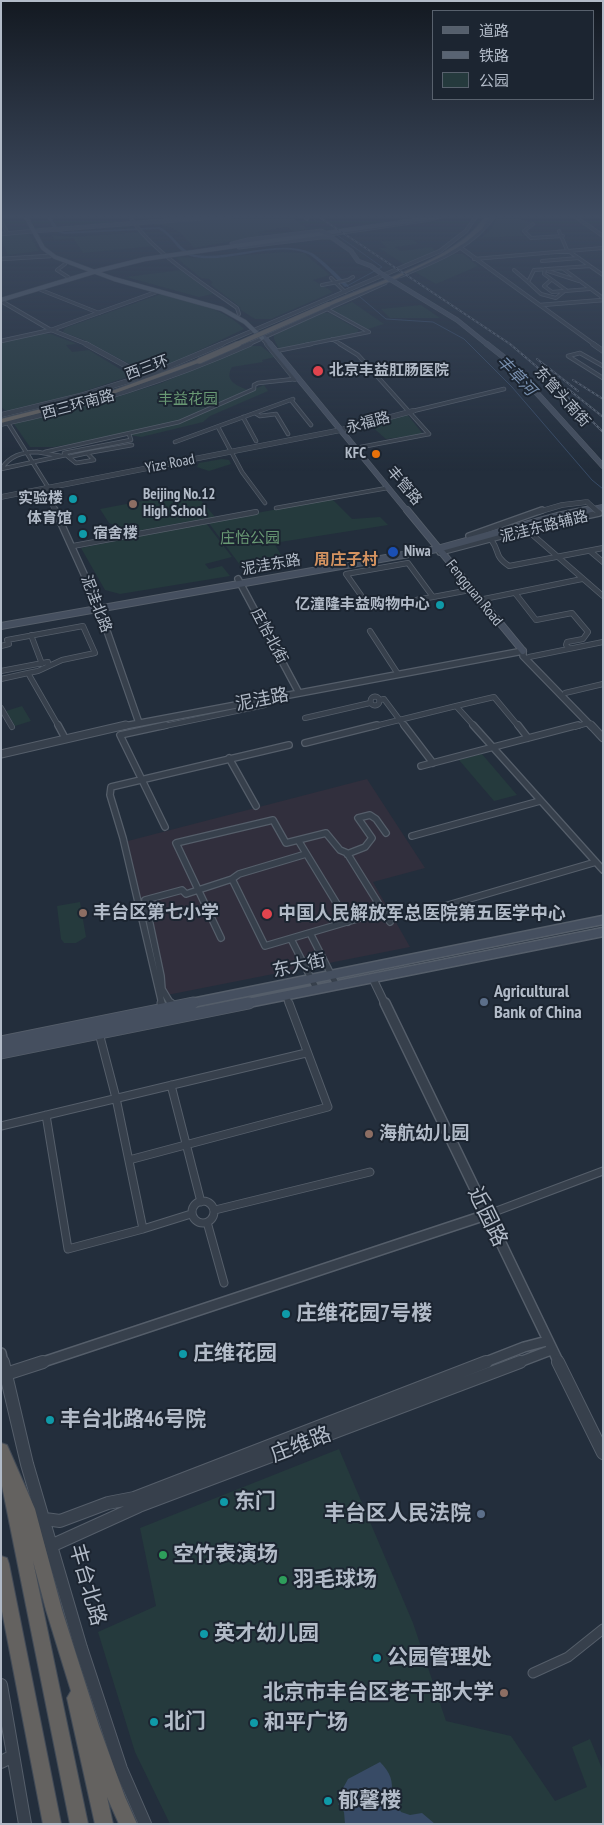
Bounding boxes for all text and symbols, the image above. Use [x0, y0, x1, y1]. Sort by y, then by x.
legend [432, 10, 594, 100]
text: 道路 [479, 21, 509, 40]
text: 铁路 [479, 46, 509, 65]
text: 公园 [479, 71, 509, 90]
street label: 西三环 [123, 352, 171, 384]
water label: 丰草河 [492, 352, 540, 400]
place label: 北京丰益肛肠医院 [329, 362, 449, 380]
street label: 东管头南街 [530, 363, 594, 431]
marker: 北京丰益肛肠医院 [311, 364, 325, 378]
street label: 西三环南路 [39, 387, 117, 423]
park label: 丰益花园 [158, 391, 218, 409]
street label: 永福路 [344, 408, 392, 438]
place label: KFC [345, 445, 366, 463]
marker: KFC [370, 448, 382, 460]
street label: Yize Road [144, 450, 196, 478]
street label: 丰管路 [383, 463, 425, 509]
place label: Beijing No.12 High School [143, 486, 216, 521]
place label: 实验楼 [18, 490, 63, 508]
marker: 实验楼 [67, 493, 79, 505]
marker: Beijing No.12 High School [127, 498, 139, 510]
street label: 泥洼东路辅路 [498, 507, 590, 547]
place label: 体育馆 [27, 510, 72, 528]
marker: 体育馆 [76, 513, 88, 525]
place label: 宿舍楼 [93, 525, 138, 543]
marker: 宿舍楼 [77, 528, 89, 540]
park label: 庄怡公园 [220, 530, 280, 548]
place label: Niwa [404, 543, 431, 561]
marker: Niwa [386, 545, 400, 559]
district label: 周庄子村 [314, 550, 378, 570]
street label: 泥洼东路 [240, 551, 302, 579]
street label: Fengguan Road [442, 556, 506, 630]
street label: 泥洼北路 [77, 573, 115, 635]
place label: 亿潼隆丰益购物中心 [295, 596, 430, 614]
marker: 亿潼隆丰益购物中心 [434, 599, 446, 611]
street label: 庄怡北街 [247, 605, 291, 667]
street label: 泥洼路 [233, 684, 291, 716]
place label: 丰台区第七小学 [93, 902, 219, 924]
place label: 中国人民解放军总医院第五医学中心 [278, 903, 566, 925]
marker: 丰台区第七小学 [77, 907, 89, 919]
marker: 中国人民解放军总医院第五医学中心 [260, 907, 274, 921]
street label: 东大街 [270, 950, 328, 982]
place label: Agricultural Bank of China [494, 981, 582, 1024]
marker: Agricultural Bank of China [478, 996, 490, 1008]
place label: 海航幼儿园 [379, 1123, 469, 1145]
marker: 海航幼儿园 [363, 1128, 375, 1140]
street label: 近园路 [462, 1183, 512, 1251]
place label: 庄维花园7号楼 [296, 1301, 432, 1327]
marker: 庄维花园7号楼 [280, 1308, 292, 1320]
place label: 庄维花园 [193, 1341, 277, 1367]
marker: 庄维花园 [177, 1348, 189, 1360]
place label: 丰台北路46号院 [60, 1407, 206, 1433]
marker: 丰台北路46号院 [44, 1414, 56, 1426]
street label: 庄维路 [267, 1422, 335, 1468]
place label: 东门 [234, 1489, 276, 1515]
marker: 东门 [218, 1496, 230, 1508]
place label: 丰台区人民法院 [324, 1501, 471, 1527]
marker: 丰台区人民法院 [475, 1508, 487, 1520]
street label: 丰台北路 [63, 1541, 111, 1629]
place label: 空竹表演场 [173, 1542, 278, 1568]
marker: 空竹表演场 [157, 1549, 169, 1561]
place label: 羽毛球场 [293, 1567, 377, 1593]
marker: 羽毛球场 [277, 1574, 289, 1586]
place label: 英才幼儿园 [214, 1621, 319, 1647]
marker: 英才幼儿园 [198, 1628, 210, 1640]
place label: 公园管理处 [387, 1645, 492, 1671]
marker: 公园管理处 [371, 1652, 383, 1664]
place label: 北京市丰台区老干部大学 [263, 1680, 494, 1706]
marker: 北京市丰台区老干部大学 [498, 1687, 510, 1699]
place label: 北门 [164, 1709, 206, 1735]
place label: 和平广场 [264, 1710, 348, 1736]
marker: 北门 [148, 1716, 160, 1728]
marker: 和平广场 [248, 1717, 260, 1729]
place label: 郁馨楼 [338, 1788, 401, 1814]
marker: 郁馨楼 [322, 1795, 334, 1807]

